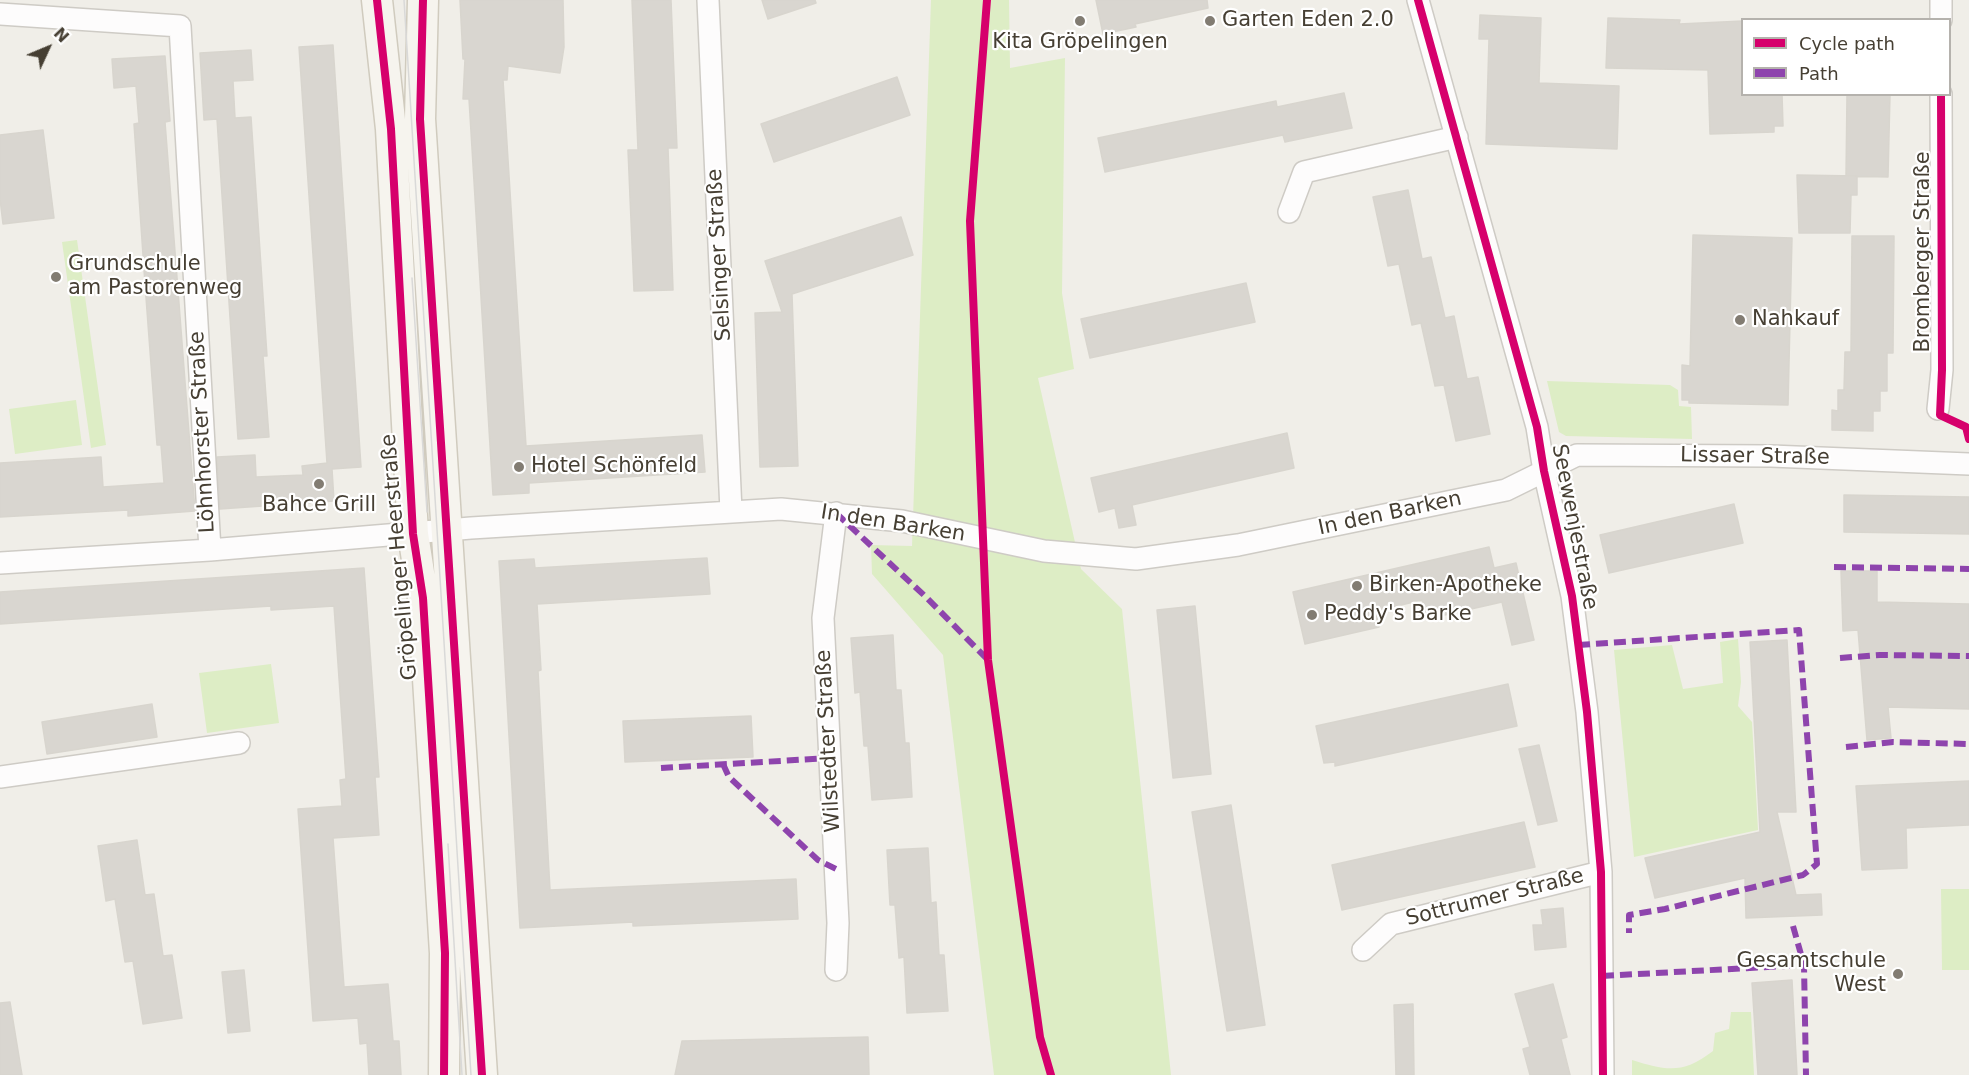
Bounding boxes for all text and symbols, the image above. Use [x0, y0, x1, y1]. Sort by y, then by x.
place label: Garten Eden 2.0 [1222, 8, 1394, 34]
marker: Kita Gröpelingen [1073, 14, 1087, 28]
marker: Garten Eden 2.0 [1203, 14, 1217, 28]
north arrow [18, 18, 78, 78]
legend [1741, 18, 1951, 96]
text: N [50, 24, 73, 47]
place label: Kita Gröpelingen [992, 30, 1168, 56]
text: Cycle path [1799, 33, 1895, 54]
text: Path [1799, 63, 1839, 84]
street label: Bromberger Straße [1911, 151, 1937, 353]
street label: Selsinger Straße [703, 168, 737, 342]
place label: Grundschule am Pastorenweg [68, 252, 242, 302]
marker: Grundschule am Pastorenweg [49, 270, 63, 284]
place label: Nahkauf [1752, 307, 1839, 333]
marker: Nahkauf [1733, 313, 1747, 327]
street label: Löhnhorster Straße [185, 330, 221, 534]
street label: Gröpelinger Heerstraße [377, 433, 423, 681]
street label: Seewenjestraße [1546, 442, 1602, 612]
street label: Lissaer Straße [1680, 443, 1830, 471]
place label: Hotel Schönfeld [531, 454, 697, 480]
marker: Hotel Schönfeld [512, 460, 526, 474]
marker: Bahce Grill [312, 477, 326, 491]
street label: In den Barken [1316, 487, 1464, 541]
place label: Bahce Grill [262, 493, 376, 519]
street label: In den Barken [819, 500, 967, 548]
place label: Birken-Apotheke [1369, 573, 1542, 599]
marker: Birken-Apotheke [1350, 579, 1364, 593]
place label: Peddy's Barke [1324, 602, 1472, 628]
marker: Peddy's Barke [1305, 608, 1319, 622]
street label: Wilstedter Straße [812, 649, 846, 833]
street label: Sottrumer Straße [1403, 864, 1587, 932]
place label: Gesamtschule West [1736, 949, 1886, 999]
marker: Gesamtschule West [1891, 967, 1905, 981]

